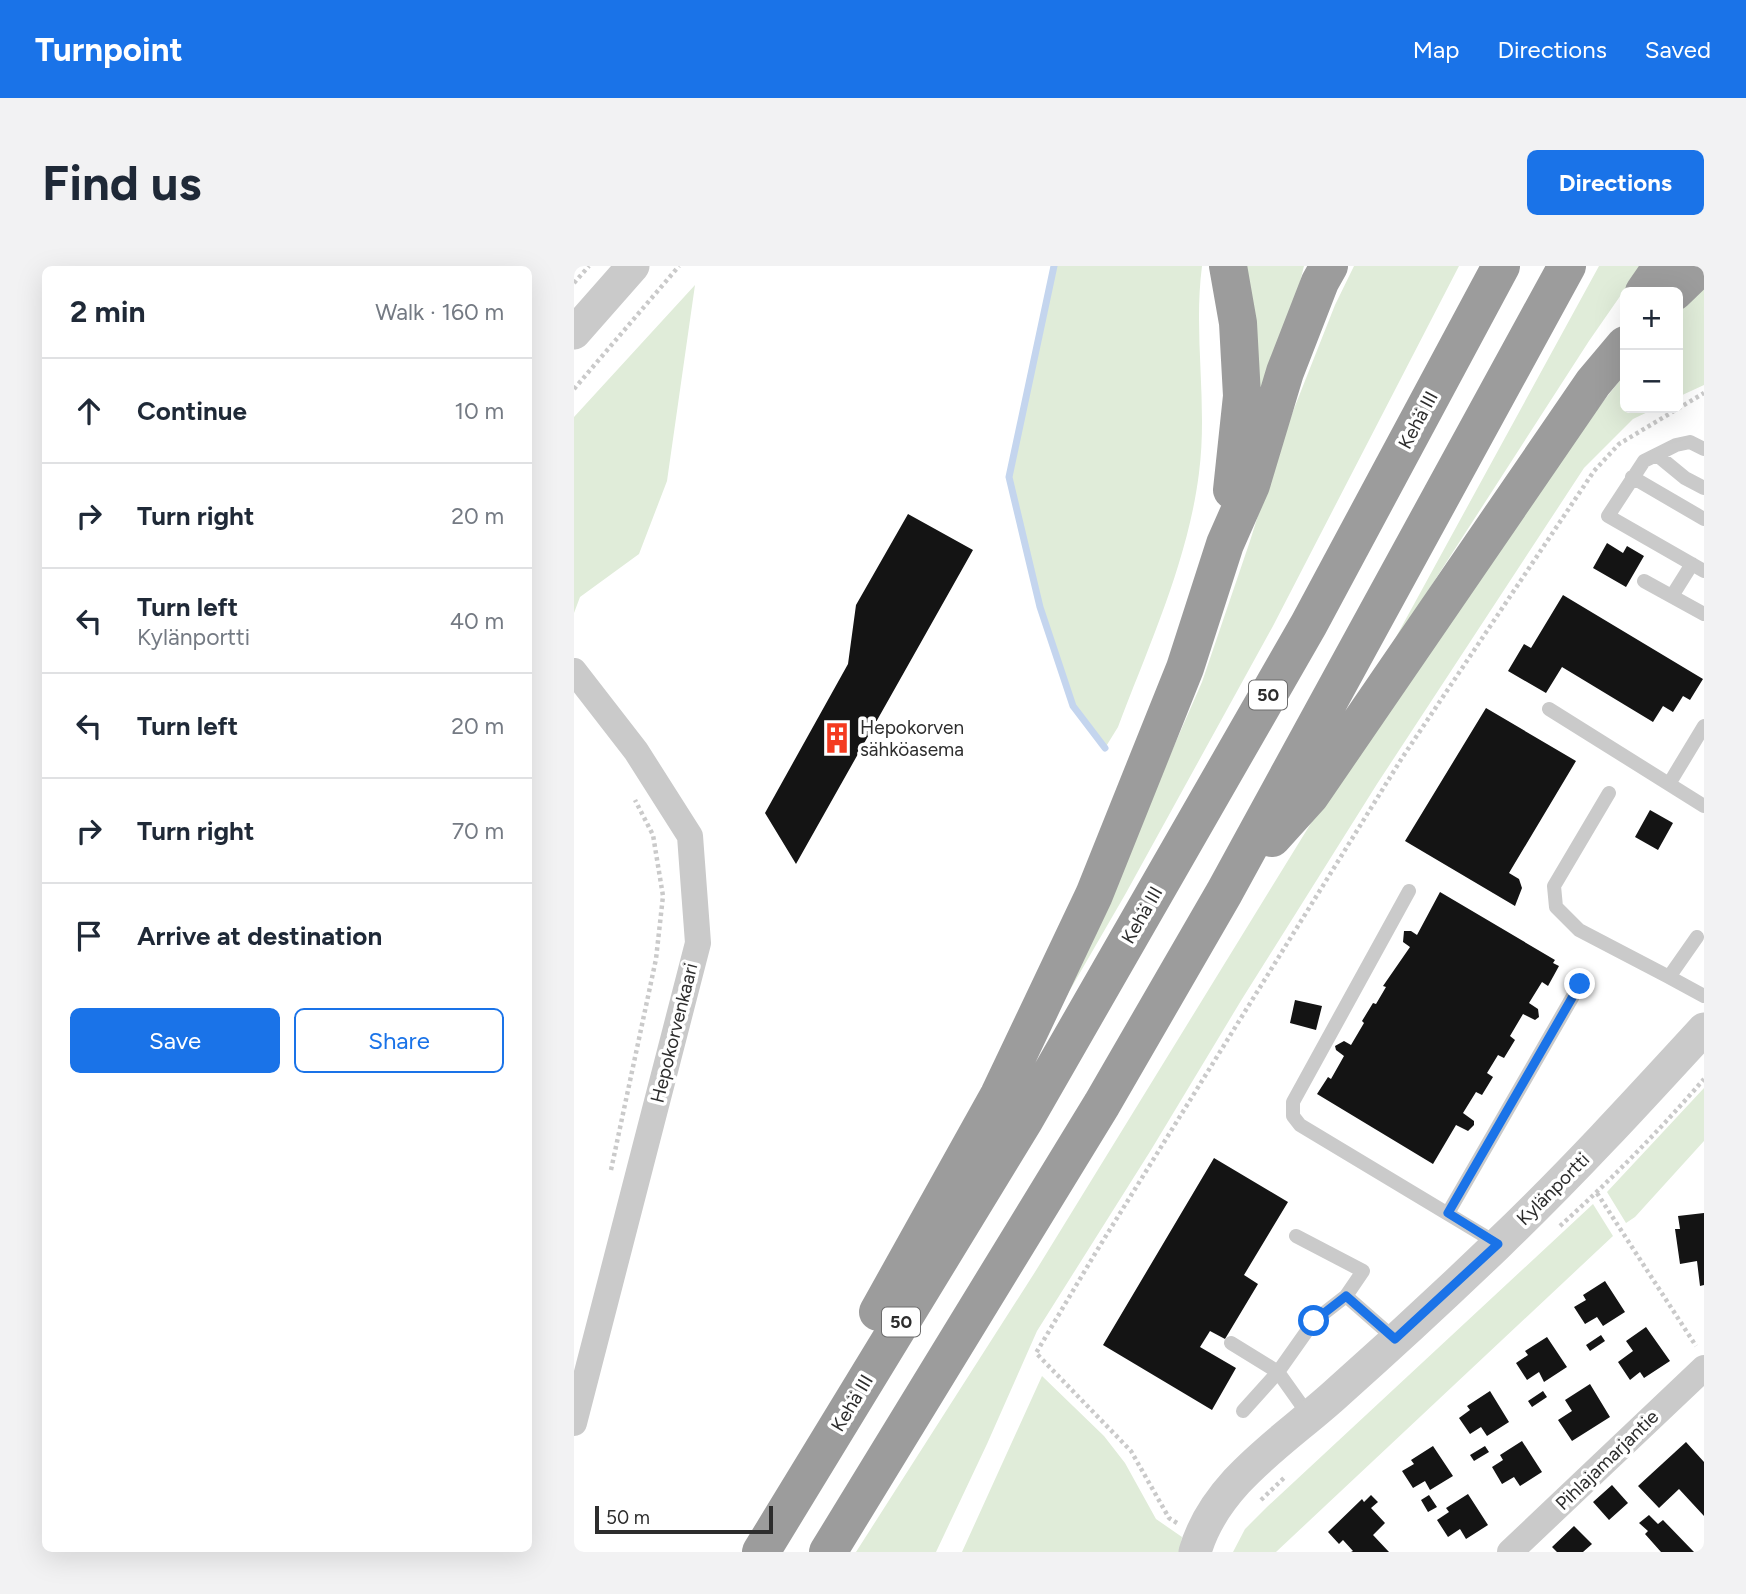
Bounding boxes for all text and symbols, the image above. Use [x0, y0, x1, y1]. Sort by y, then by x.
text: Turnpoint [35, 30, 183, 69]
text: Map [1413, 35, 1459, 64]
text: Directions [1497, 35, 1607, 64]
text: Saved [1645, 35, 1711, 64]
button: Directions [1527, 150, 1704, 215]
text: Find us [42, 153, 201, 212]
map controls [1620, 287, 1683, 413]
button: + [1620, 287, 1683, 350]
text: 2 min [70, 293, 146, 330]
text: Walk · 160 m [375, 298, 504, 326]
button: − [1620, 350, 1683, 413]
street label: Kehä III [1393, 387, 1443, 453]
icon: ahead [70, 392, 108, 430]
text: Continue [137, 395, 247, 427]
text: 10 m [455, 397, 504, 425]
icon: right [70, 497, 108, 535]
text: Turn right [137, 500, 254, 532]
text: 20 m [451, 502, 504, 530]
text: Turn left [137, 591, 238, 623]
icon: left [70, 602, 108, 640]
text: 40 m [450, 607, 504, 635]
text: Kylänportti [137, 623, 250, 651]
road number: 50 [1249, 680, 1287, 710]
icon: left [70, 707, 108, 745]
text: Turn left [137, 710, 238, 742]
text: 20 m [451, 712, 504, 740]
place label: Hepokorven sähköasema [860, 716, 964, 761]
building icon: Hepokorven sähköasema [820, 721, 854, 755]
icon: right [70, 812, 108, 850]
text: Turn right [137, 815, 254, 847]
text: 70 m [452, 817, 504, 845]
street label: Kehä III [1116, 882, 1168, 948]
icon: arrive [70, 917, 108, 955]
text: Arrive at destination [137, 920, 382, 952]
street label: Hepokorvenkaari [646, 961, 702, 1105]
route end [1564, 968, 1595, 999]
button: Save [70, 1008, 280, 1073]
button: Share [294, 1008, 504, 1073]
street label: Kylänportti [1512, 1148, 1594, 1230]
route start [1298, 1305, 1329, 1336]
road number: 50 [882, 1308, 920, 1336]
street label: Kehä III [826, 1370, 878, 1436]
street label: Pihlajamarjantie [1551, 1405, 1663, 1515]
scale bar [595, 1503, 774, 1535]
text: 50 m [606, 1506, 650, 1529]

